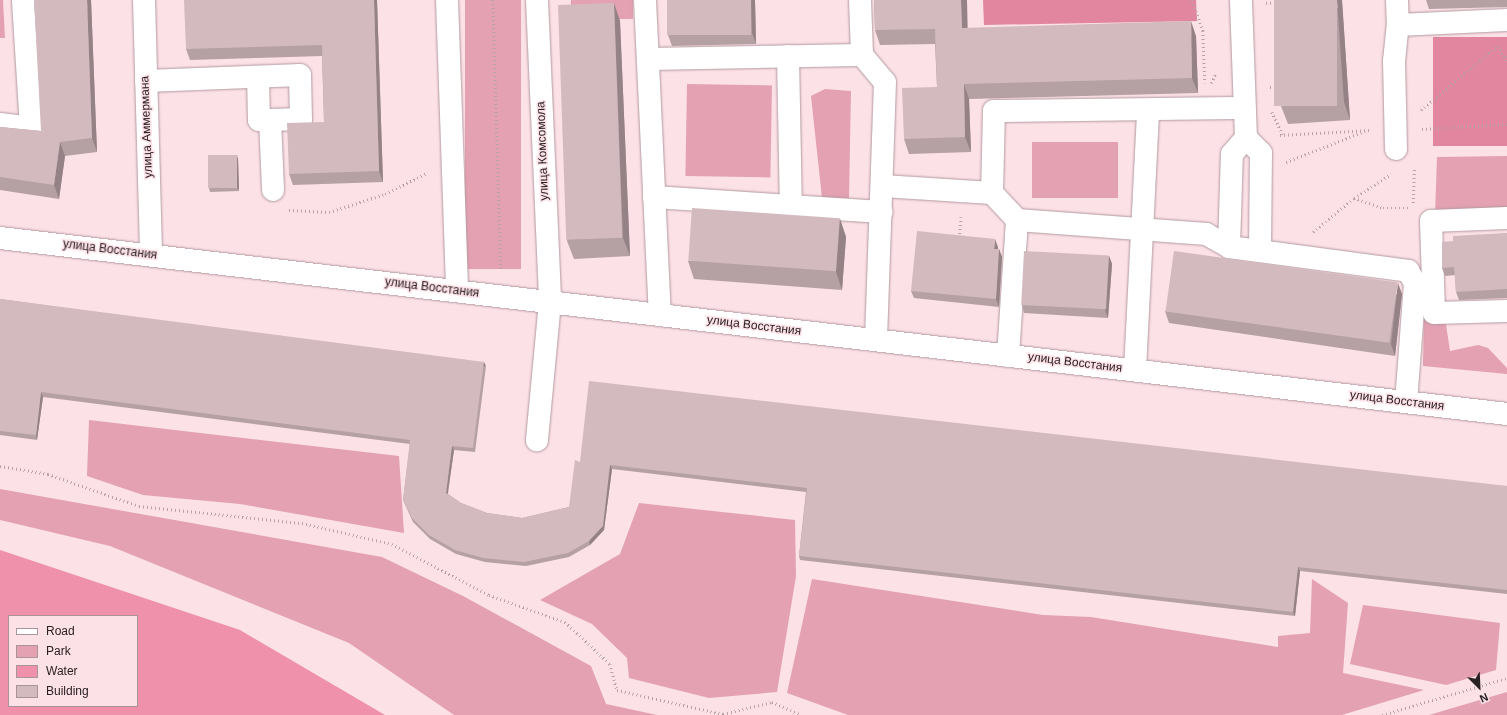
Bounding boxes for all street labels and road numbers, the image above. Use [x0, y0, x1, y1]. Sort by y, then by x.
street label: улица Аммермана [138, 76, 156, 178]
street label: улица Комсомола [534, 101, 552, 201]
street label: улица Восстания [62, 237, 158, 263]
street label: улица Восстания [384, 275, 480, 301]
street label: улица Восстания [706, 313, 802, 339]
street label: улица Восстания [1027, 350, 1123, 376]
street label: улица Восстания [1349, 388, 1445, 414]

